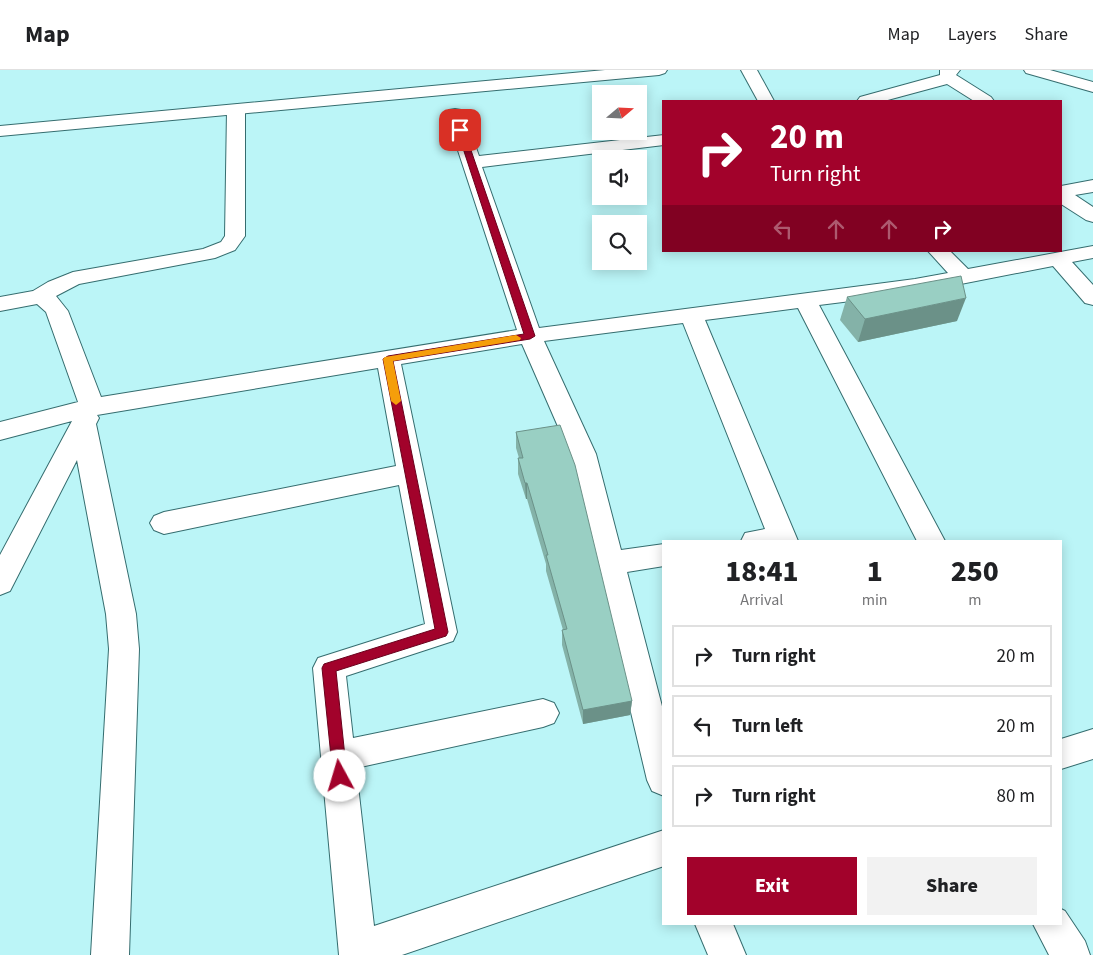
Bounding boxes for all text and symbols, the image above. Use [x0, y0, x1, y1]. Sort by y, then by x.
text: Map [25, 17, 70, 52]
text: Map [888, 22, 920, 47]
text: Layers [948, 22, 997, 47]
text: Share [1025, 22, 1068, 47]
north arrow [592, 85, 648, 140]
map controls [592, 85, 647, 270]
pin [439, 109, 481, 151]
text: 20 m [770, 112, 844, 162]
icon: arrive [446, 116, 474, 144]
icon: right [687, 120, 752, 185]
button: sound [592, 150, 647, 205]
text: Turn right [770, 158, 860, 190]
button: search [592, 215, 647, 270]
icon: left [769, 215, 797, 243]
icon: ahead [822, 215, 850, 243]
icon: ahead [875, 215, 903, 243]
icon: right [928, 215, 956, 243]
text: 18:41 [725, 550, 799, 593]
text: 1 [867, 550, 883, 593]
text: 250 [951, 550, 999, 593]
text: Arrival [740, 589, 783, 611]
text: min [862, 589, 888, 611]
text: m [968, 589, 981, 611]
icon: right [689, 642, 717, 670]
text: Turn right [732, 643, 816, 670]
text: 20 m [997, 643, 1035, 670]
icon: left [689, 712, 717, 740]
text: Turn left [732, 713, 803, 740]
text: 20 m [997, 713, 1035, 740]
position arrow [313, 749, 365, 801]
icon: right [689, 782, 717, 810]
text: Turn right [732, 783, 816, 810]
text: 80 m [997, 783, 1035, 810]
button: Exit [687, 857, 857, 915]
button: Share [867, 857, 1037, 915]

